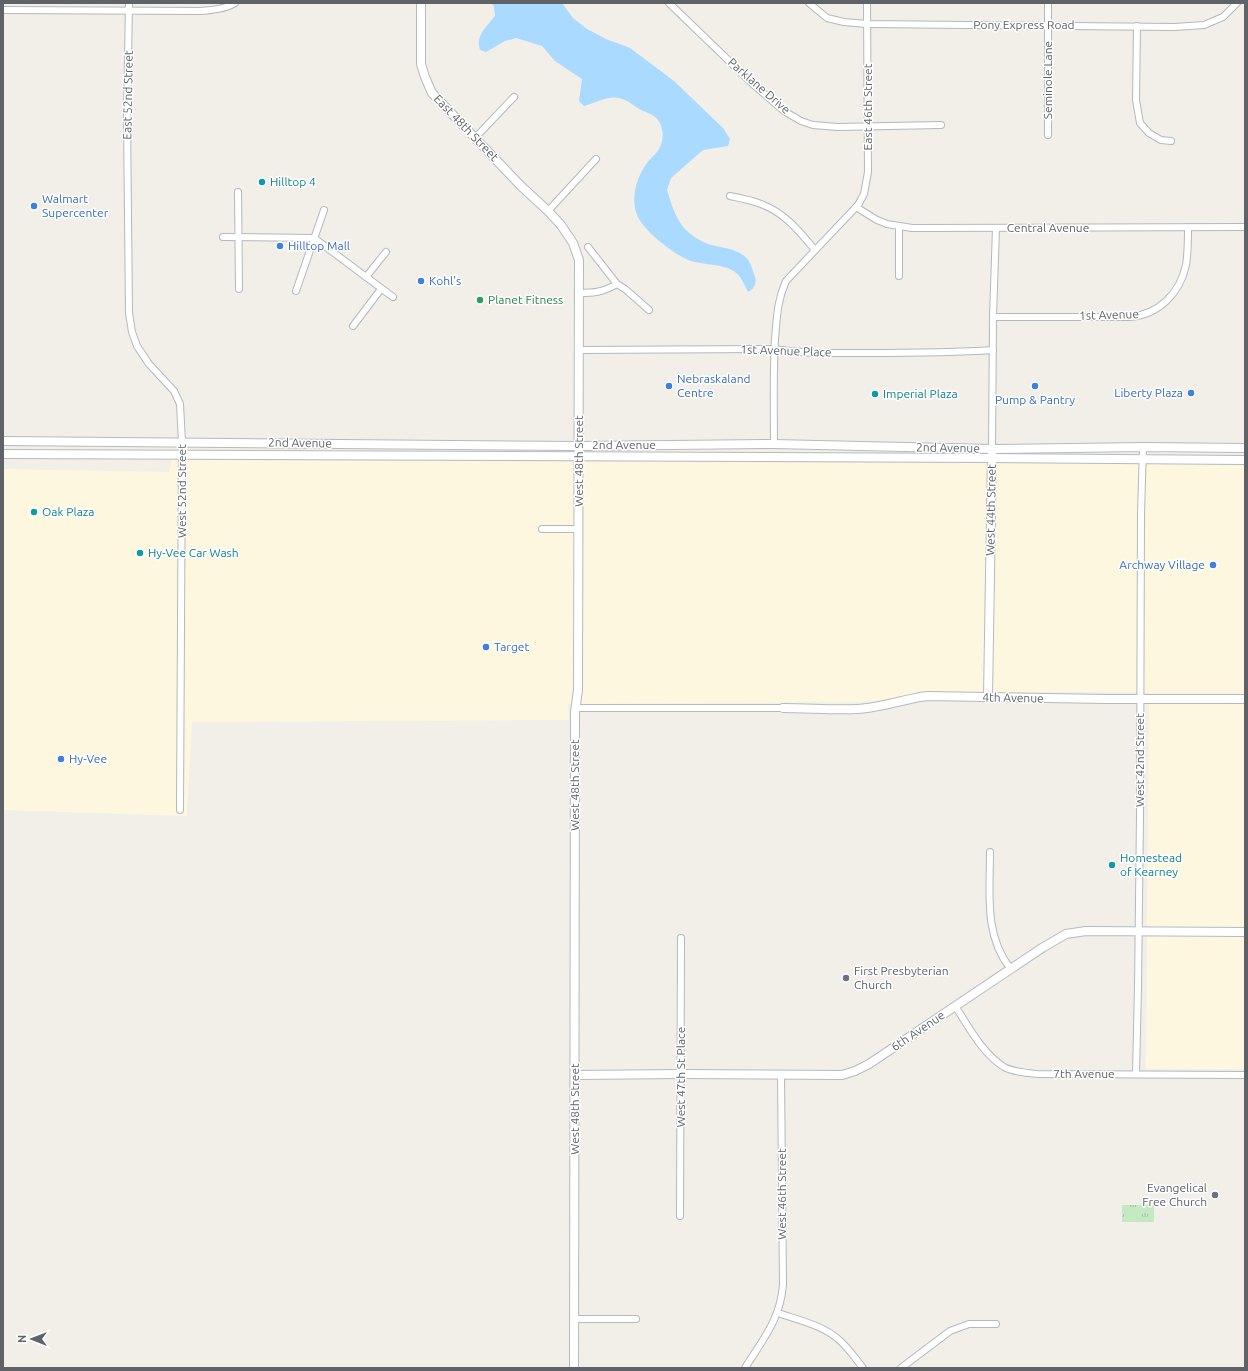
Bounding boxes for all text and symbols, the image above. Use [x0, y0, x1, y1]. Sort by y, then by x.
street label: Pony Express Road [973, 18, 1075, 31]
street label: Seminole Lane [1041, 41, 1054, 119]
street label: East 52nd Street [120, 50, 135, 140]
street label: Parklane Drive [726, 55, 793, 116]
street label: East 46th Street [861, 63, 874, 150]
street label: East 48th Street [431, 92, 501, 164]
place label: Hilltop 4 [270, 175, 316, 188]
marker: Hilltop 4 [257, 177, 267, 187]
place label: Walmart Supercenter [42, 192, 109, 219]
marker: Walmart Supercenter [29, 201, 39, 211]
street label: Central Avenue [1007, 221, 1089, 234]
place label: Hilltop Mall [288, 239, 350, 252]
marker: Hilltop Mall [275, 241, 285, 251]
place label: Kohl's [429, 274, 461, 287]
marker: Kohl's [416, 276, 426, 286]
place label: Planet Fitness [488, 293, 563, 306]
marker: Planet Fitness [475, 295, 485, 305]
street label: 1st Avenue [1079, 307, 1139, 322]
street label: 1st Avenue Place [740, 342, 832, 359]
place label: Nebraskaland Centre [677, 372, 751, 399]
marker: Nebraskaland Centre [664, 381, 674, 391]
marker: Pump & Pantry [1030, 381, 1040, 391]
place label: Liberty Plaza [1114, 386, 1183, 399]
place label: Imperial Plaza [883, 387, 958, 400]
marker: Liberty Plaza [1186, 388, 1196, 398]
marker: Imperial Plaza [870, 389, 880, 399]
place label: Pump & Pantry [995, 393, 1075, 406]
street label: West 48th Street [572, 415, 585, 507]
street label: 2nd Avenue [268, 435, 332, 450]
street label: 2nd Avenue [592, 438, 656, 451]
street label: 2nd Avenue [916, 440, 980, 455]
street label: West 52nd Street [175, 444, 188, 538]
street label: West 44th Street [983, 464, 998, 556]
place label: Oak Plaza [42, 505, 94, 518]
marker: Oak Plaza [29, 507, 39, 517]
place label: Hy-Vee Car Wash [148, 546, 239, 559]
marker: Hy-Vee Car Wash [135, 548, 145, 558]
place label: Archway Village [1119, 558, 1205, 571]
marker: Archway Village [1208, 560, 1218, 570]
place label: Target [494, 640, 529, 653]
marker: Target [481, 642, 491, 652]
street label: 4th Avenue [982, 690, 1044, 705]
street label: West 42nd Street [1133, 713, 1146, 807]
street label: West 48th Street [568, 739, 581, 831]
place label: Hy-Vee [69, 752, 107, 765]
marker: Hy-Vee [56, 754, 66, 764]
place label: Homestead of Kearney [1120, 851, 1182, 878]
marker: Homestead of Kearney [1107, 860, 1117, 870]
place label: First Presbyterian Church [854, 964, 949, 991]
marker: First Presbyterian Church [841, 973, 851, 983]
street label: 6th Avenue [889, 1008, 947, 1053]
street label: West 47th St Place [674, 1027, 687, 1127]
street label: West 48th Street [568, 1063, 581, 1155]
street label: 7th Avenue [1053, 1067, 1115, 1080]
street label: West 46th Street [775, 1148, 788, 1240]
place label: Evangelical Free Church [1142, 1181, 1207, 1208]
marker: Evangelical Free Church [1210, 1190, 1220, 1200]
north arrow [12, 1319, 52, 1359]
text: N [16, 1335, 28, 1343]

